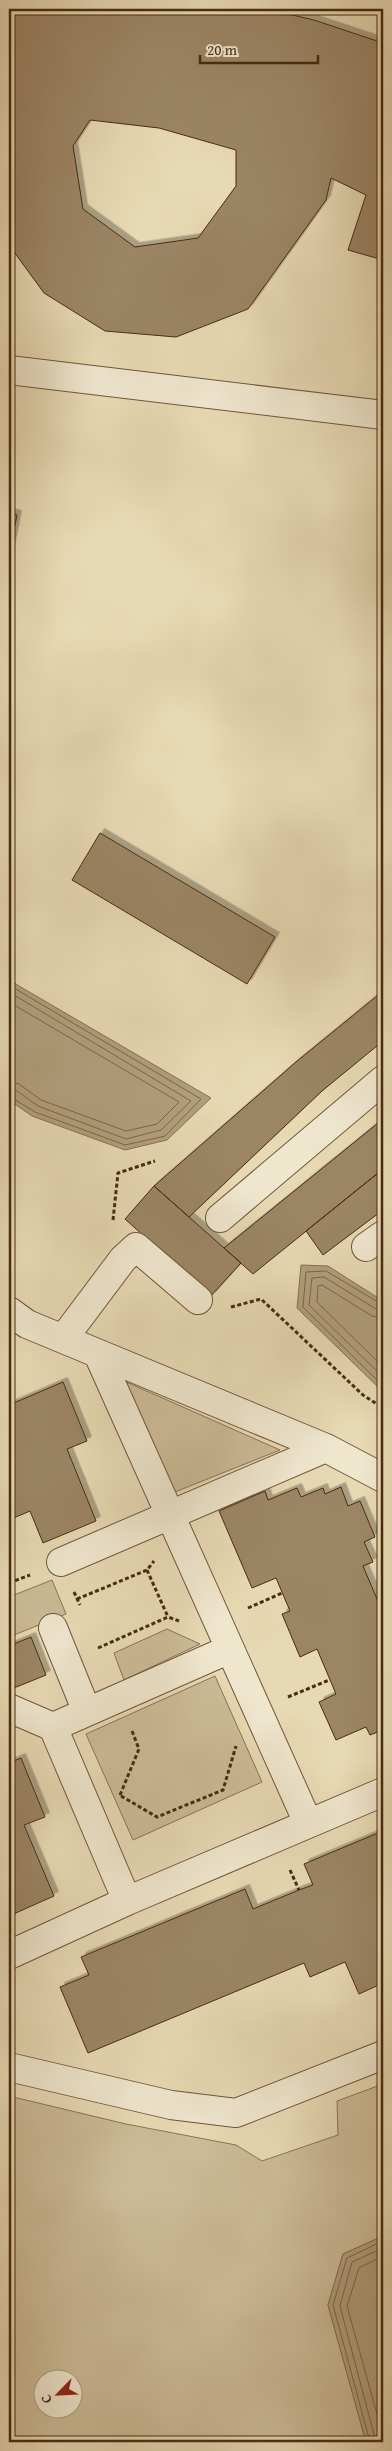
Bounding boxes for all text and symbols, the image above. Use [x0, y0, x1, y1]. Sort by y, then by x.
scale bar [200, 32, 317, 64]
text: 20 m [207, 39, 238, 60]
north arrow [32, 2368, 82, 2418]
text: С [35, 2392, 57, 2407]

